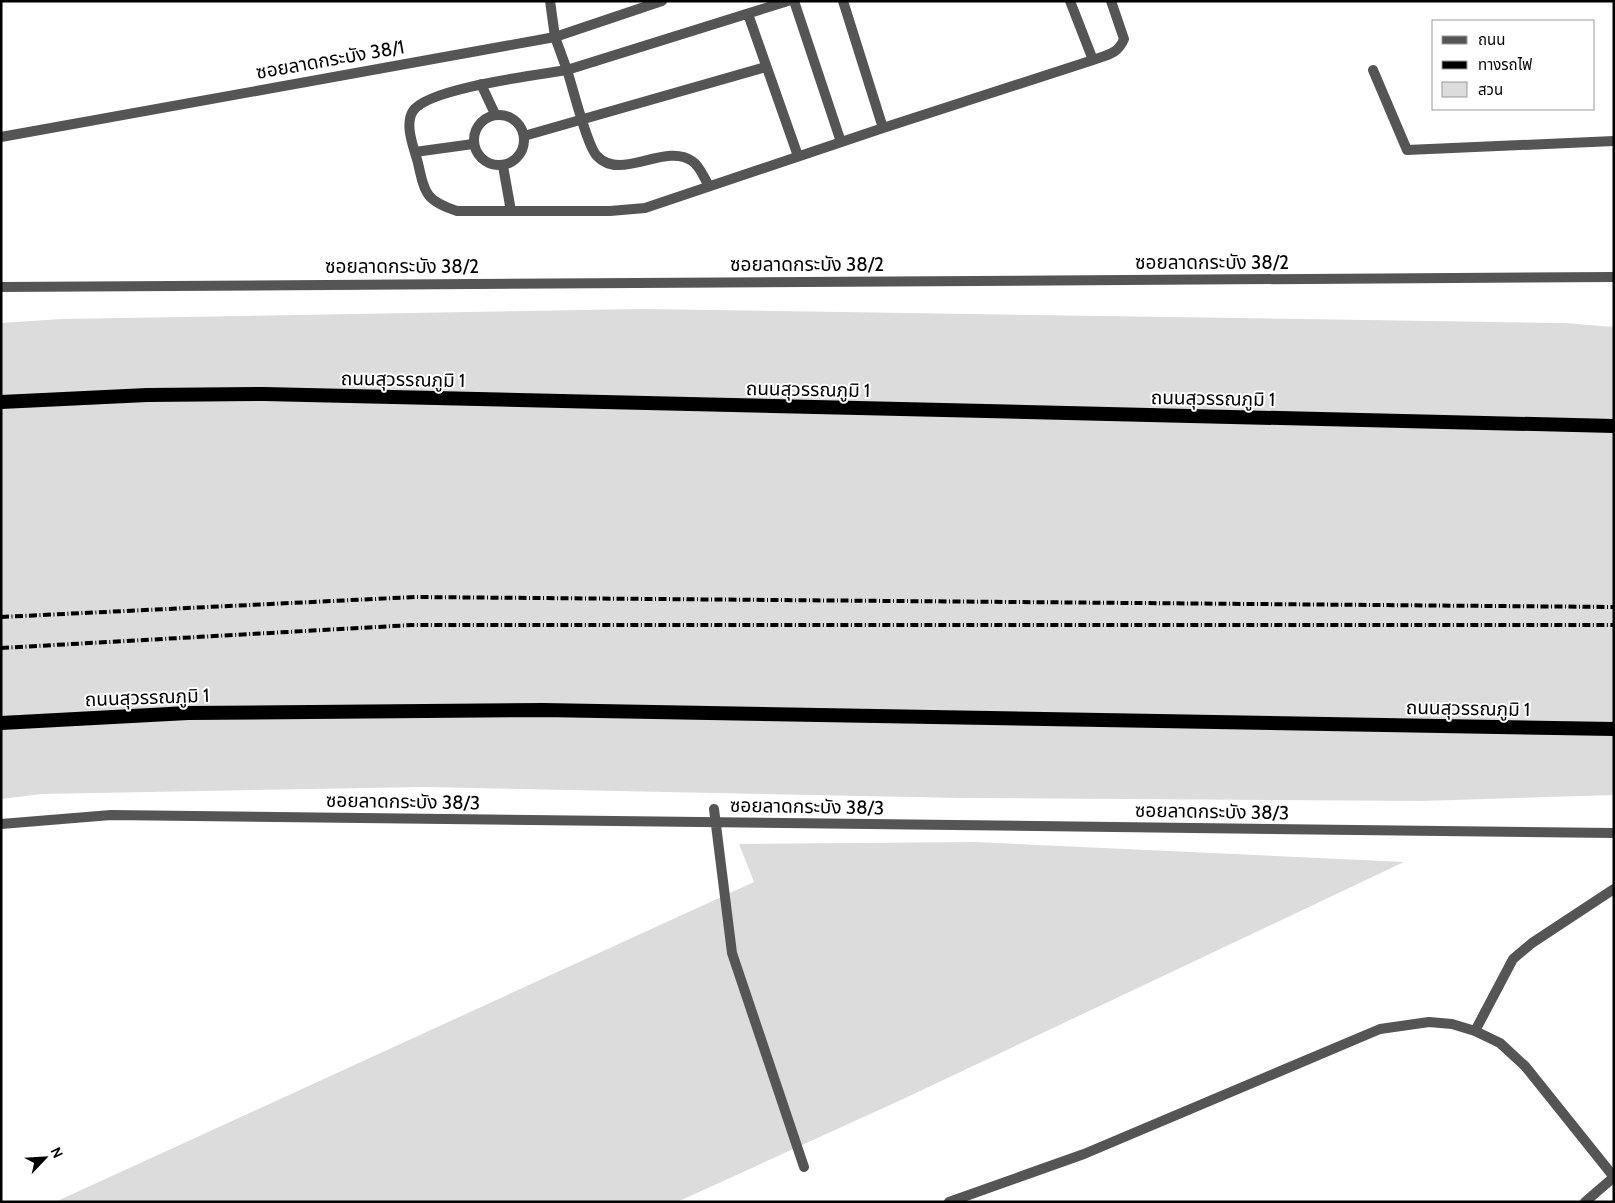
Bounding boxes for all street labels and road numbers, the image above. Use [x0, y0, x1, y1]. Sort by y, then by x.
street label: ซอยลาดกระบัง 38/1 [254, 35, 406, 84]
street label: ซอยลาดกระบัง 38/2 [1135, 251, 1289, 274]
street label: ซอยลาดกระบัง 38/2 [730, 253, 884, 276]
street label: ซอยลาดกระบัง 38/2 [325, 255, 479, 278]
street label: ถนนสุวรรณภูมิ 1 [341, 367, 465, 393]
street label: ถนนสุวรรณภูมิ 1 [746, 377, 870, 403]
street label: ถนนสุวรรณภูมิ 1 [1151, 386, 1275, 412]
street label: ถนนสุวรรณภูมิ 1 [84, 684, 210, 712]
street label: ถนนสุวรรณภูมิ 1 [1406, 696, 1530, 722]
street label: ซอยลาดกระบัง 38/3 [326, 789, 480, 814]
street label: ซอยลาดกระบัง 38/3 [730, 794, 884, 819]
street label: ซอยลาดกระบัง 38/3 [1135, 799, 1289, 824]

